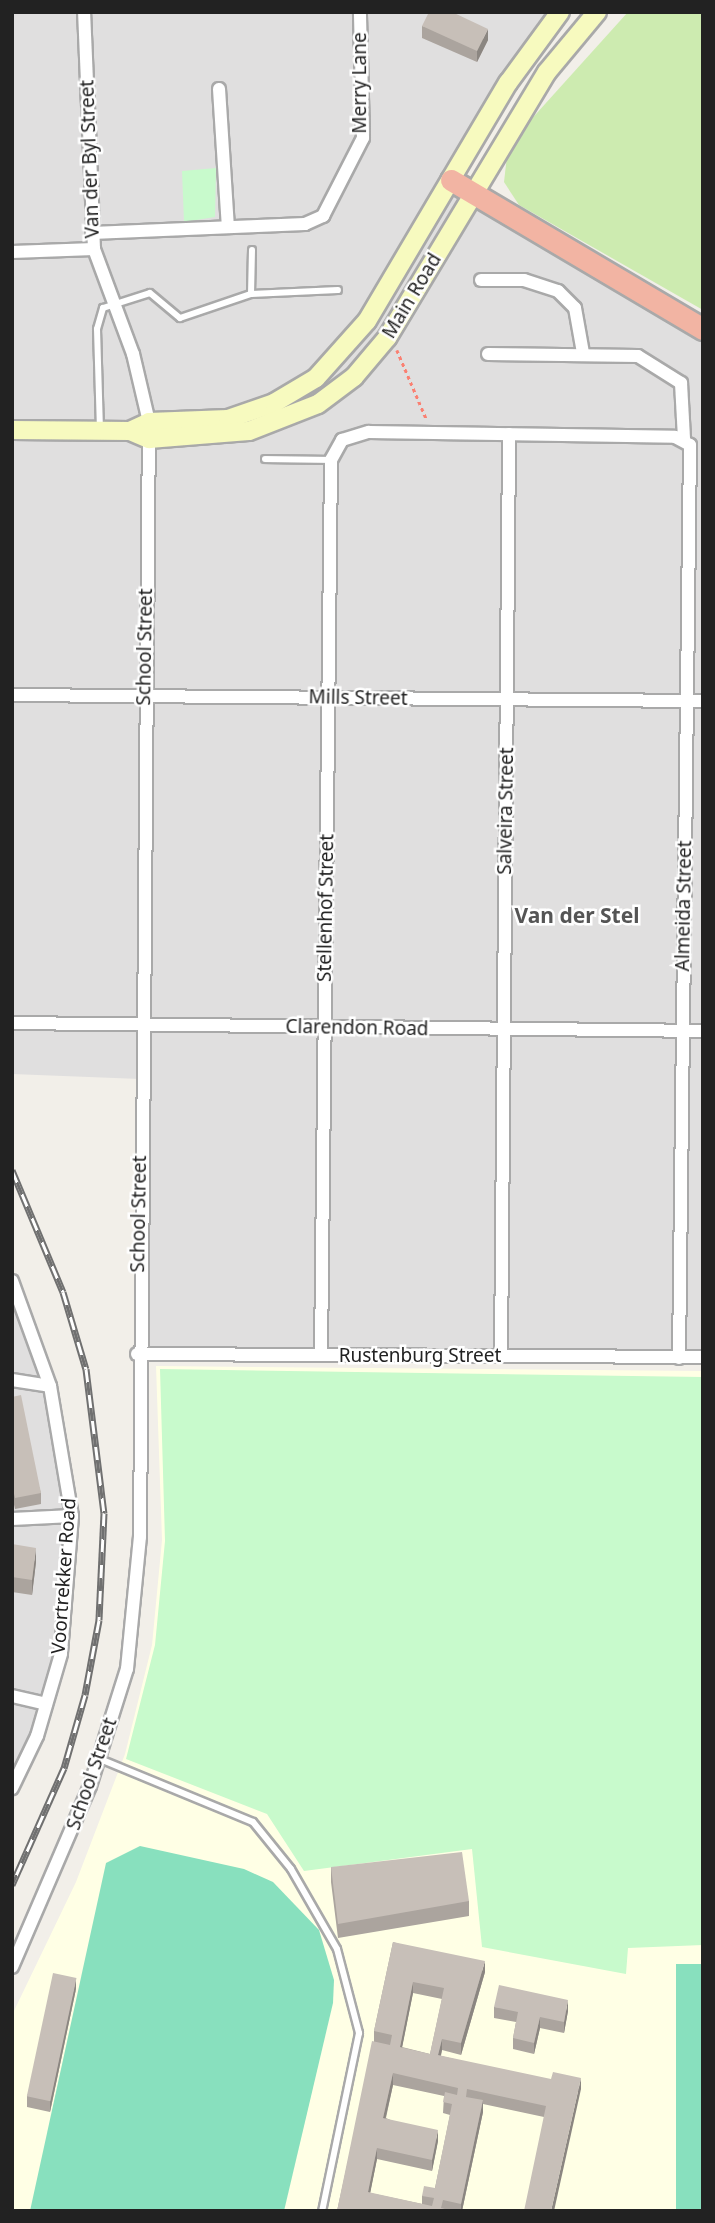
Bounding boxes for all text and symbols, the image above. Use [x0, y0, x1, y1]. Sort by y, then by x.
street label: Merry Lane [349, 32, 371, 134]
street label: Van der Byl Street [76, 79, 104, 239]
street label: Main Road [378, 249, 446, 343]
street label: School Street [133, 588, 157, 706]
street label: Mills Street [308, 686, 408, 710]
street label: Salveira Street [493, 747, 519, 875]
street label: Stellenhof Street [313, 834, 339, 982]
street label: Almeida Street [671, 840, 697, 972]
district label: Van der Stel [514, 902, 640, 928]
street label: Clarendon Road [285, 1015, 429, 1041]
street label: School Street [127, 1155, 151, 1273]
street label: Rustenburg Street [339, 1345, 501, 1367]
street label: Voortrekker Road [47, 1497, 81, 1655]
street label: School Street [62, 1715, 122, 1833]

